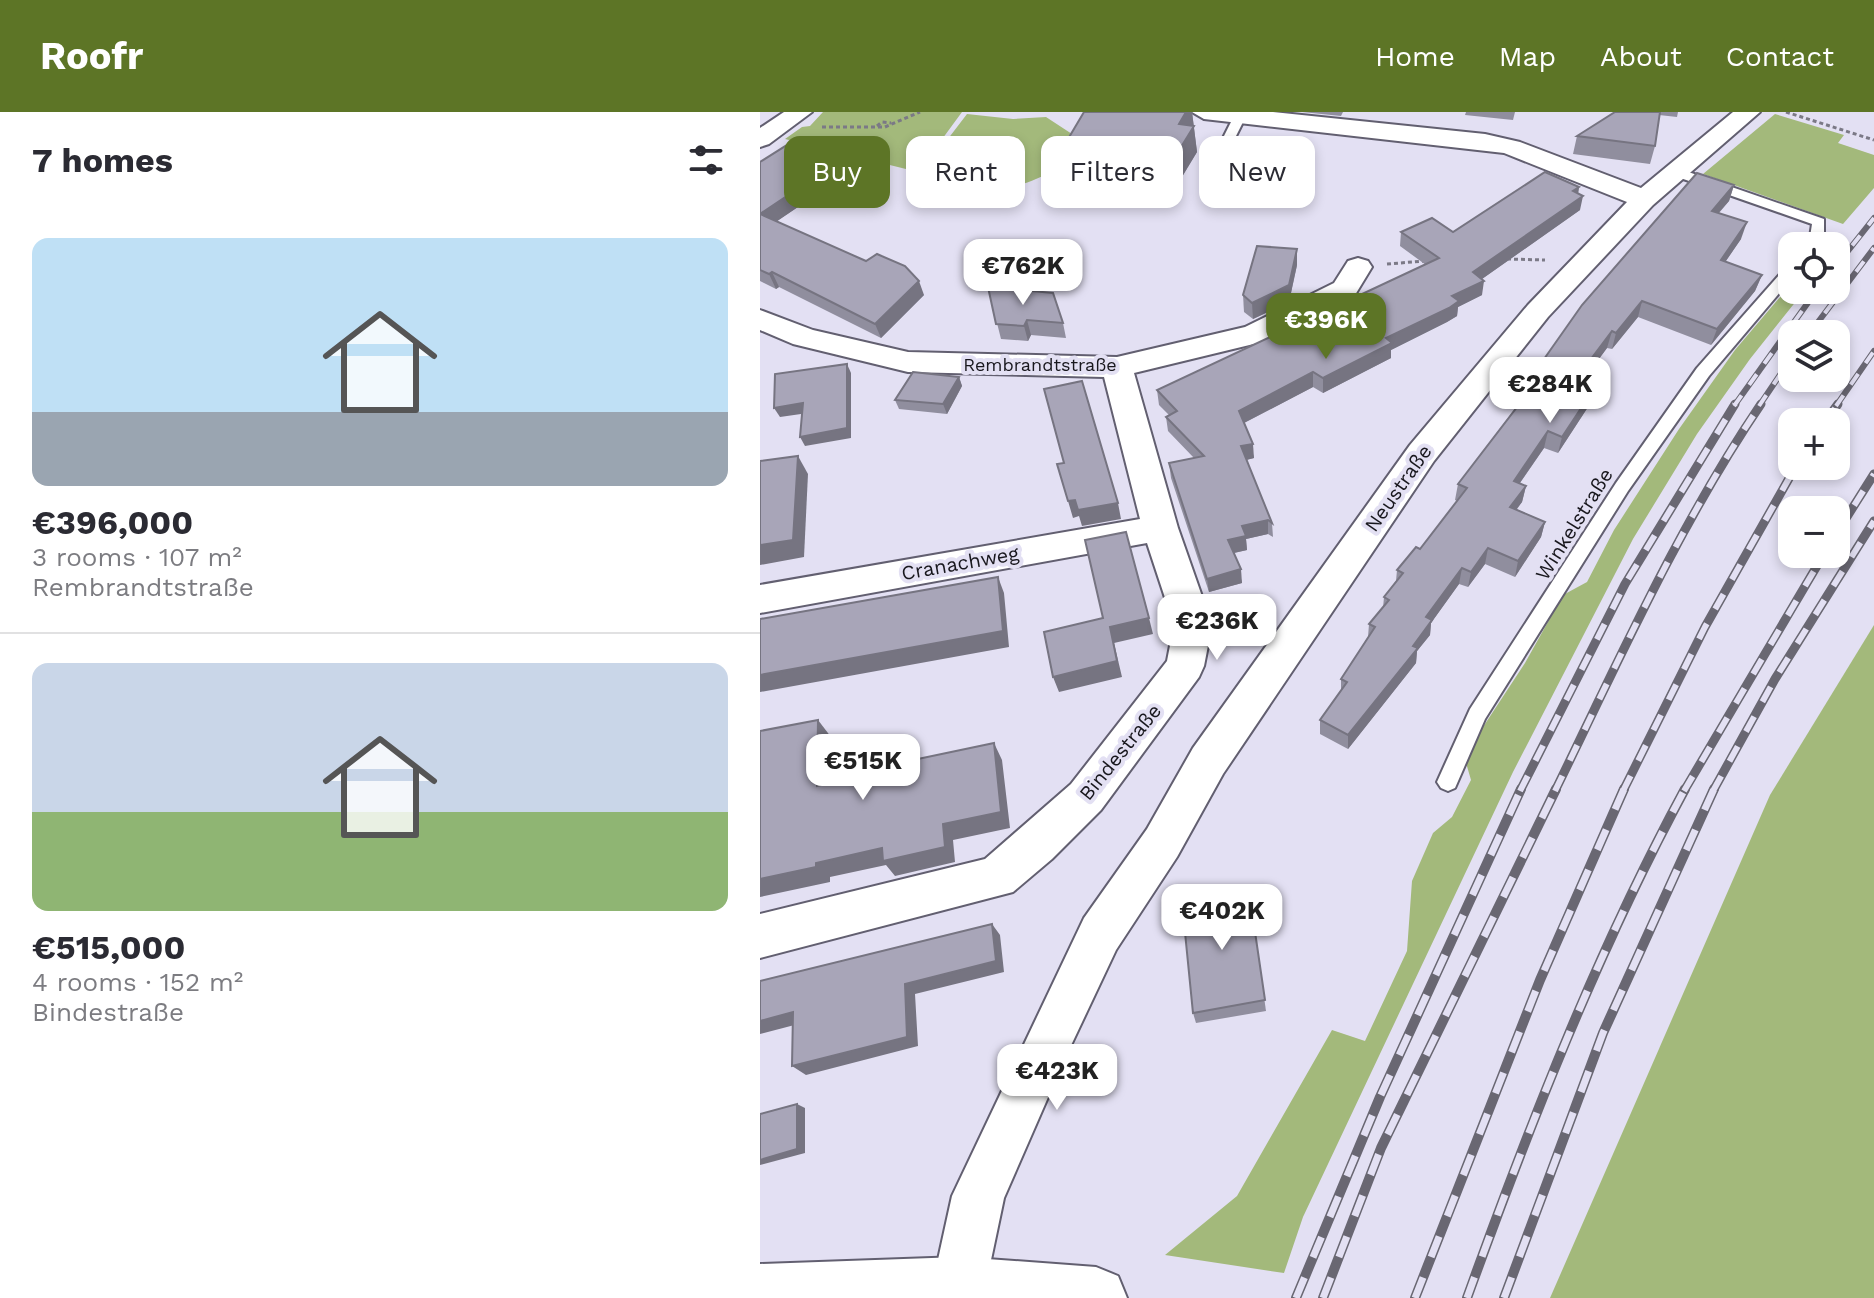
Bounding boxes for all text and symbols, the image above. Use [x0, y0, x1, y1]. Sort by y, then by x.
text: Roofr [40, 34, 143, 78]
text: Home [1375, 40, 1455, 73]
text: Map [1499, 40, 1556, 73]
text: About [1600, 40, 1682, 73]
text: Contact [1726, 40, 1834, 73]
chip: Buy [784, 136, 890, 208]
chip: Rent [906, 136, 1025, 208]
chip: Filters [1041, 136, 1183, 208]
chip: New [1199, 136, 1315, 208]
icon: filters [684, 138, 728, 182]
text: 7 homes [32, 140, 173, 180]
map controls [1778, 232, 1850, 568]
button: locate [1778, 232, 1850, 304]
pin: €762K [967, 239, 1079, 307]
text: €762K [982, 250, 1064, 280]
icon: home [308, 290, 452, 434]
pin: €396K [1270, 293, 1382, 361]
text: €396K [1284, 304, 1368, 334]
button: layers [1778, 320, 1850, 392]
street label: Rembrandtstraße [963, 354, 1117, 375]
pin: €284K [1494, 357, 1606, 425]
text: €284K [1508, 368, 1592, 398]
button: + [1778, 408, 1850, 480]
street label: Neustraße [1359, 440, 1437, 536]
street label: Winkelstraße [1530, 464, 1618, 584]
button: − [1778, 496, 1850, 568]
text: €396,000 [32, 502, 193, 542]
street label: Cranachweg [900, 541, 1021, 585]
text: 3 rooms · 107 m² [32, 542, 242, 572]
text: Rembrandtstraße [32, 572, 254, 602]
pin: €236K [1161, 594, 1273, 662]
text: €236K [1175, 605, 1259, 635]
street label: Bindestraße [1074, 699, 1166, 805]
icon: home [308, 715, 452, 859]
pin: €515K [807, 734, 919, 802]
text: €515K [824, 745, 902, 775]
pin: €402K [1166, 884, 1278, 952]
text: €402K [1179, 895, 1265, 925]
text: €515,000 [32, 927, 185, 967]
text: 4 rooms · 152 m² [32, 967, 243, 997]
text: Bindestraße [32, 997, 184, 1027]
pin: €423K [1001, 1044, 1113, 1112]
text: €423K [1015, 1055, 1099, 1085]

